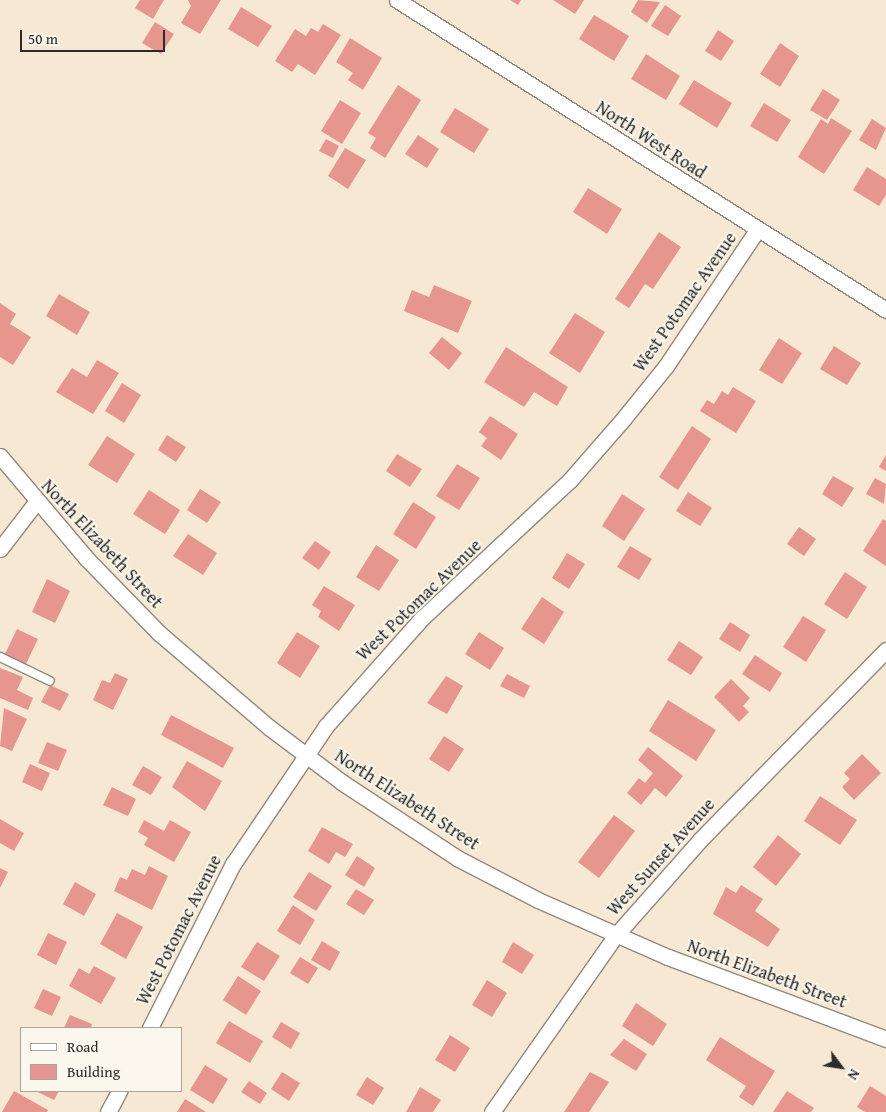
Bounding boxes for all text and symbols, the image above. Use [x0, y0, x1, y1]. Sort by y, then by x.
scale bar [22, 20, 168, 52]
text: 50 m [28, 28, 58, 49]
street label: North West Road [592, 96, 710, 184]
street label: West Potomac Avenue [629, 228, 741, 376]
street label: North Elizabeth Street [37, 475, 167, 613]
street label: West Potomac Avenue [352, 535, 486, 665]
street label: North Elizabeth Street [331, 745, 483, 855]
street label: West Sunset Avenue [603, 794, 719, 920]
street label: West Potomac Avenue [132, 851, 226, 1009]
street label: North Elizabeth Street [684, 935, 850, 1013]
legend [20, 1027, 182, 1092]
text: Road [67, 1036, 98, 1057]
north arrow [816, 1042, 866, 1092]
text: Building [67, 1061, 120, 1082]
text: N [843, 1066, 865, 1084]

